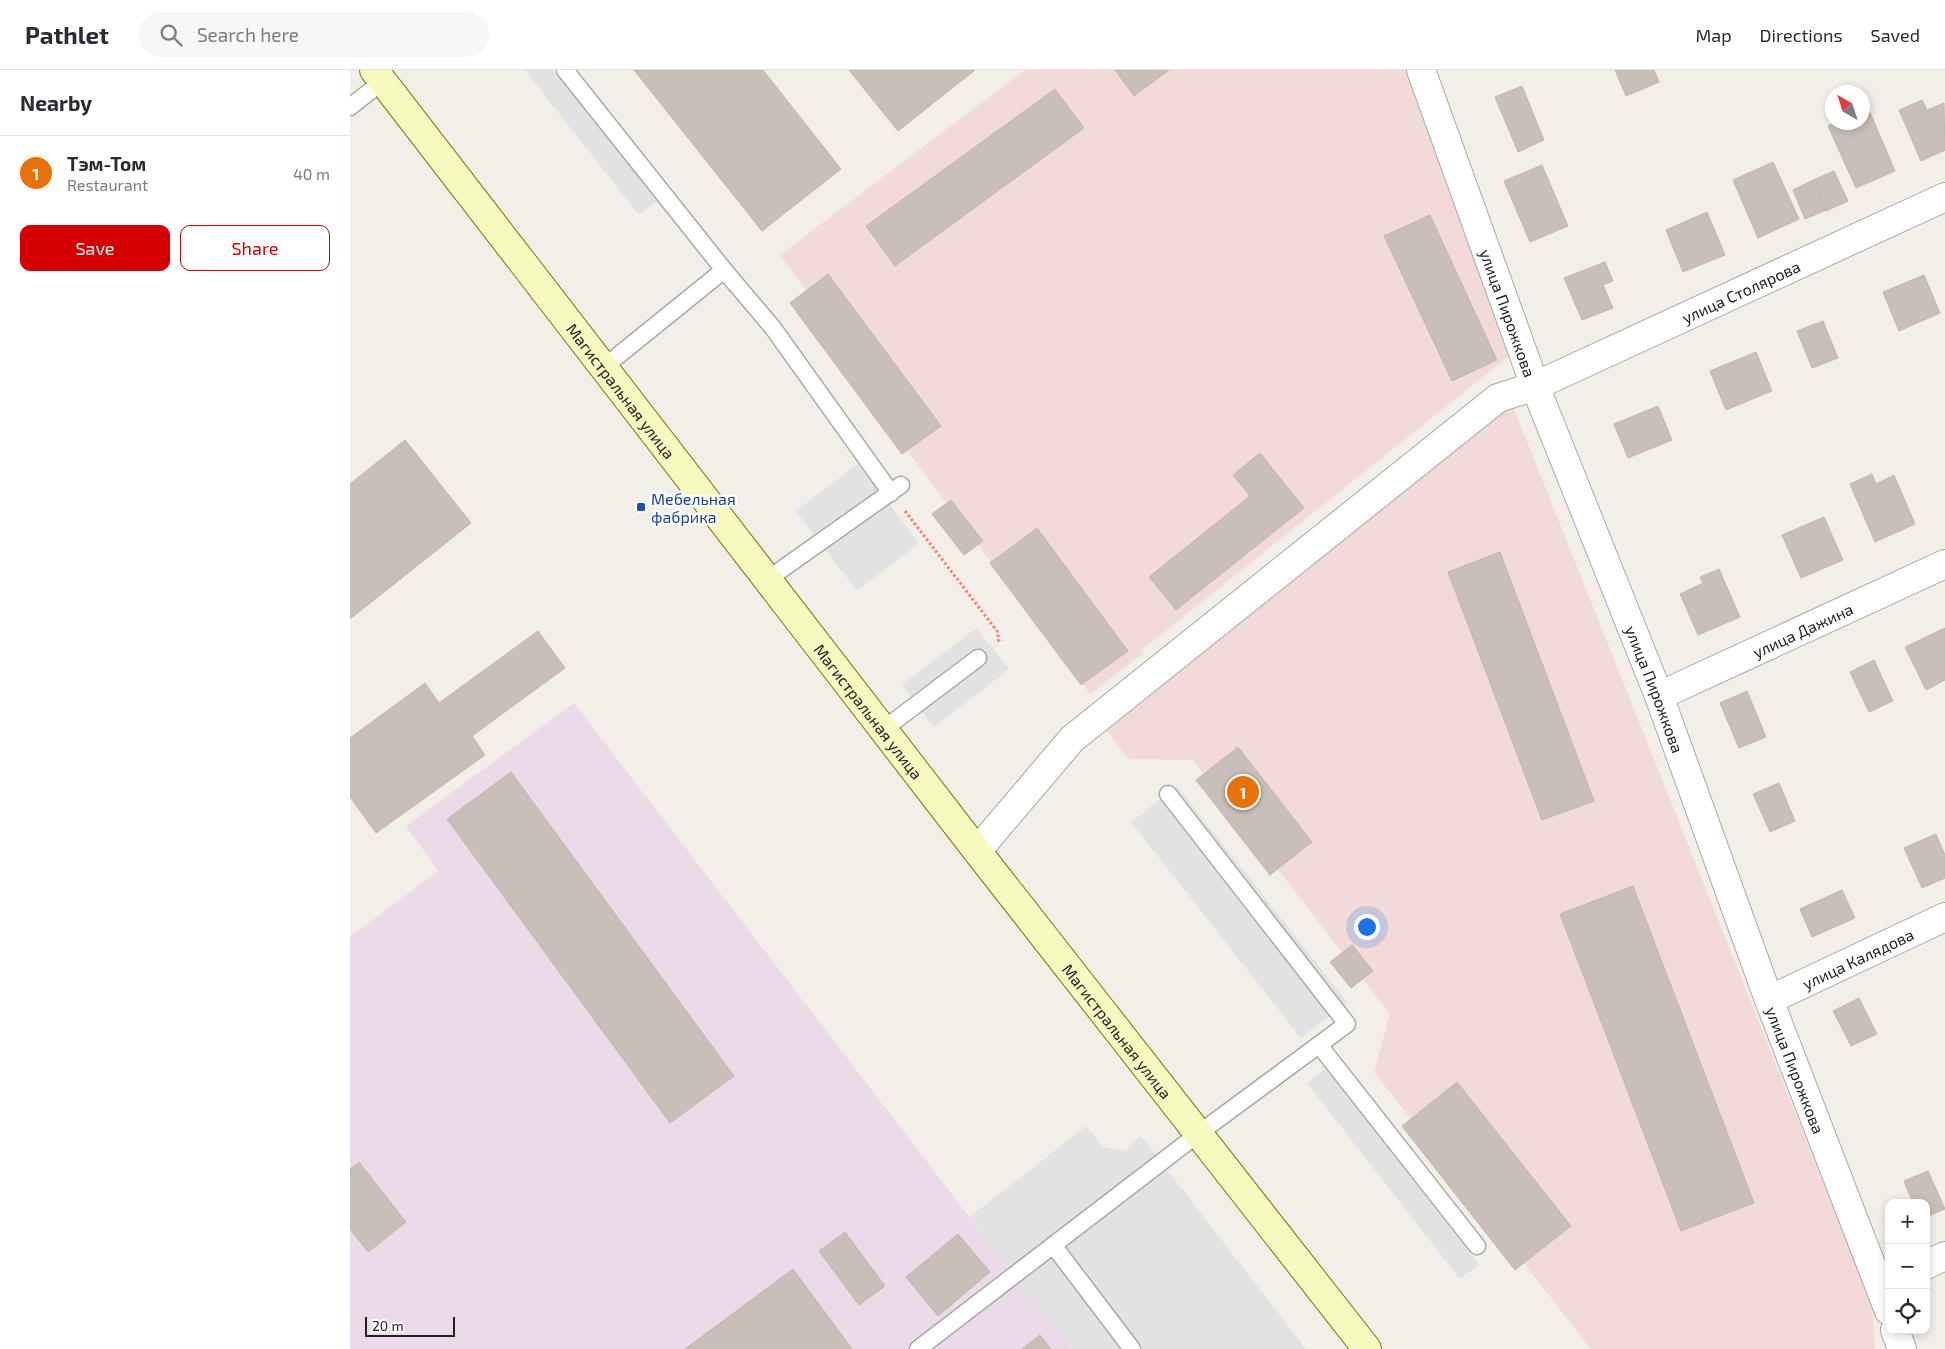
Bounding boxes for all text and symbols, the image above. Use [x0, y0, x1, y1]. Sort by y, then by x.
search box [139, 12, 489, 57]
text: Pathlet [25, 20, 109, 49]
icon: search [157, 21, 185, 49]
text: Search here [197, 23, 299, 46]
text: Map [1695, 24, 1732, 46]
text: Directions [1760, 24, 1843, 46]
text: Saved [1871, 24, 1920, 46]
north arrow [1825, 85, 1870, 130]
text: Nearby [20, 90, 92, 115]
text: Тэм-Том [67, 152, 146, 175]
text: 1 [33, 164, 39, 183]
text: 40 m [293, 164, 330, 183]
text: Restaurant [67, 175, 148, 194]
button: Save [20, 225, 170, 271]
button: Share [180, 225, 330, 271]
street label: улица Пирожкова [1476, 246, 1540, 379]
street label: улица Столярова [1679, 256, 1803, 327]
street label: Магистральная улица [563, 319, 680, 462]
place label: Мебельная фабрика [651, 489, 736, 526]
marker: Мебельная фабрика [635, 501, 647, 513]
street label: улица Дажина [1749, 598, 1856, 662]
street label: улица Пирожкова [1621, 623, 1688, 755]
street label: Магистральная улица [811, 640, 927, 783]
pin: 1 [1227, 773, 1259, 811]
your location [1354, 914, 1380, 940]
street label: улица Калядова [1799, 924, 1916, 993]
street label: Магистральная улица [1059, 960, 1176, 1102]
street label: улица Пирожкова [1762, 1004, 1829, 1136]
map controls [1885, 1199, 1930, 1334]
button: + [1885, 1199, 1930, 1244]
button: − [1885, 1244, 1930, 1289]
button: locate [1885, 1289, 1930, 1334]
scale bar [365, 1314, 455, 1337]
text: 20 m [372, 1317, 404, 1334]

